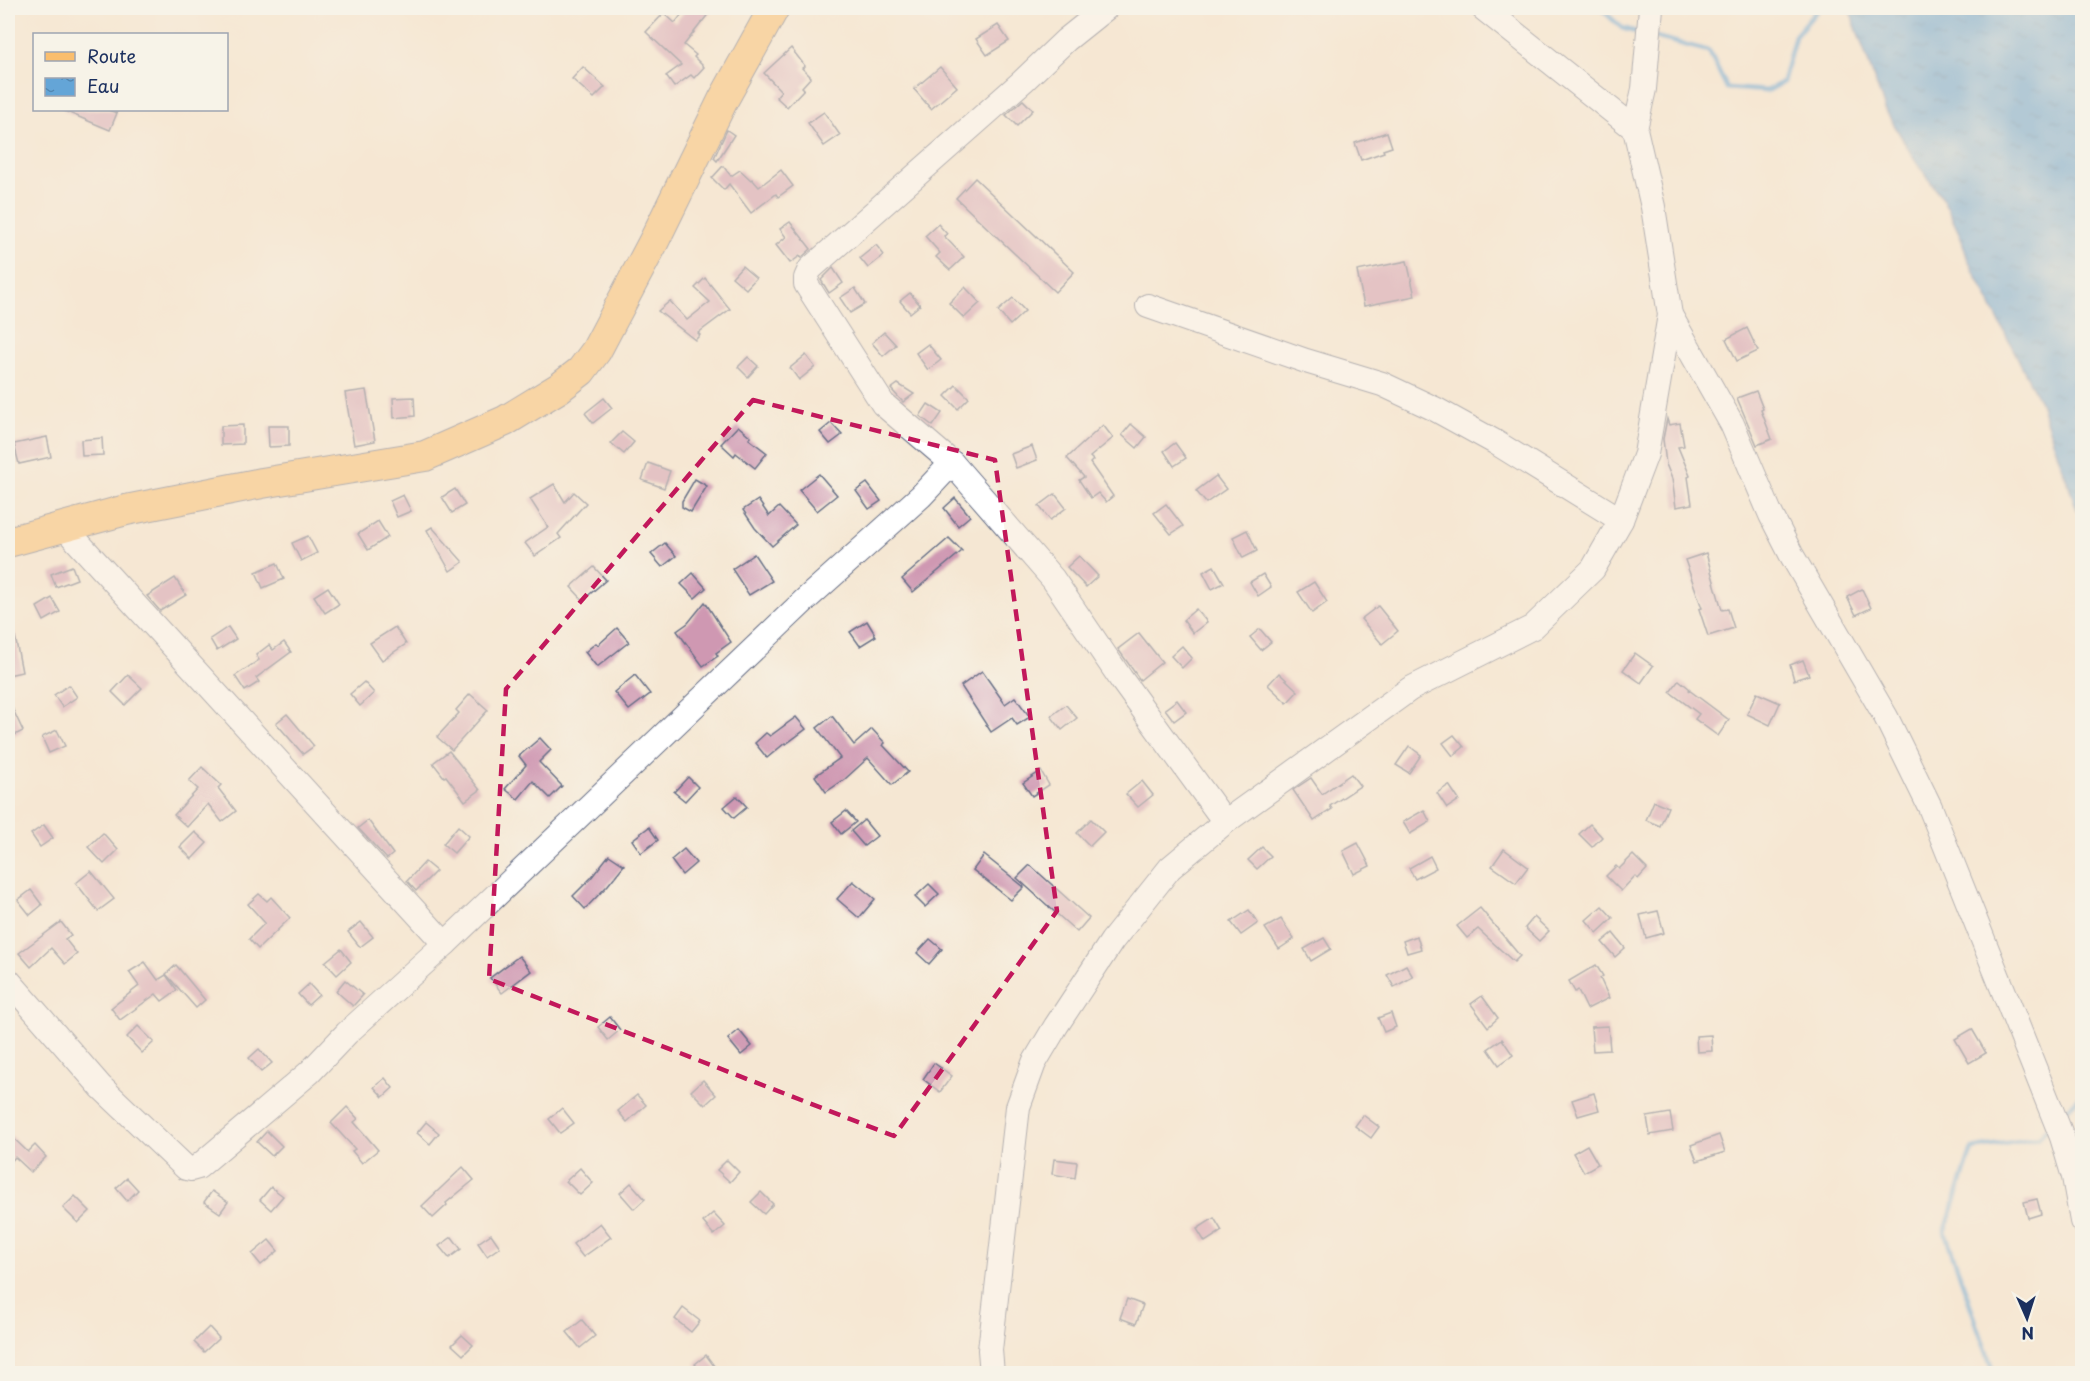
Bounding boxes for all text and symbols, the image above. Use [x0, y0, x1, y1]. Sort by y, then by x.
legend [33, 33, 228, 111]
text: Route [87, 42, 137, 69]
text: Eau [87, 72, 119, 99]
north arrow [1997, 1288, 2057, 1348]
text: N [2021, 1322, 2035, 1346]

